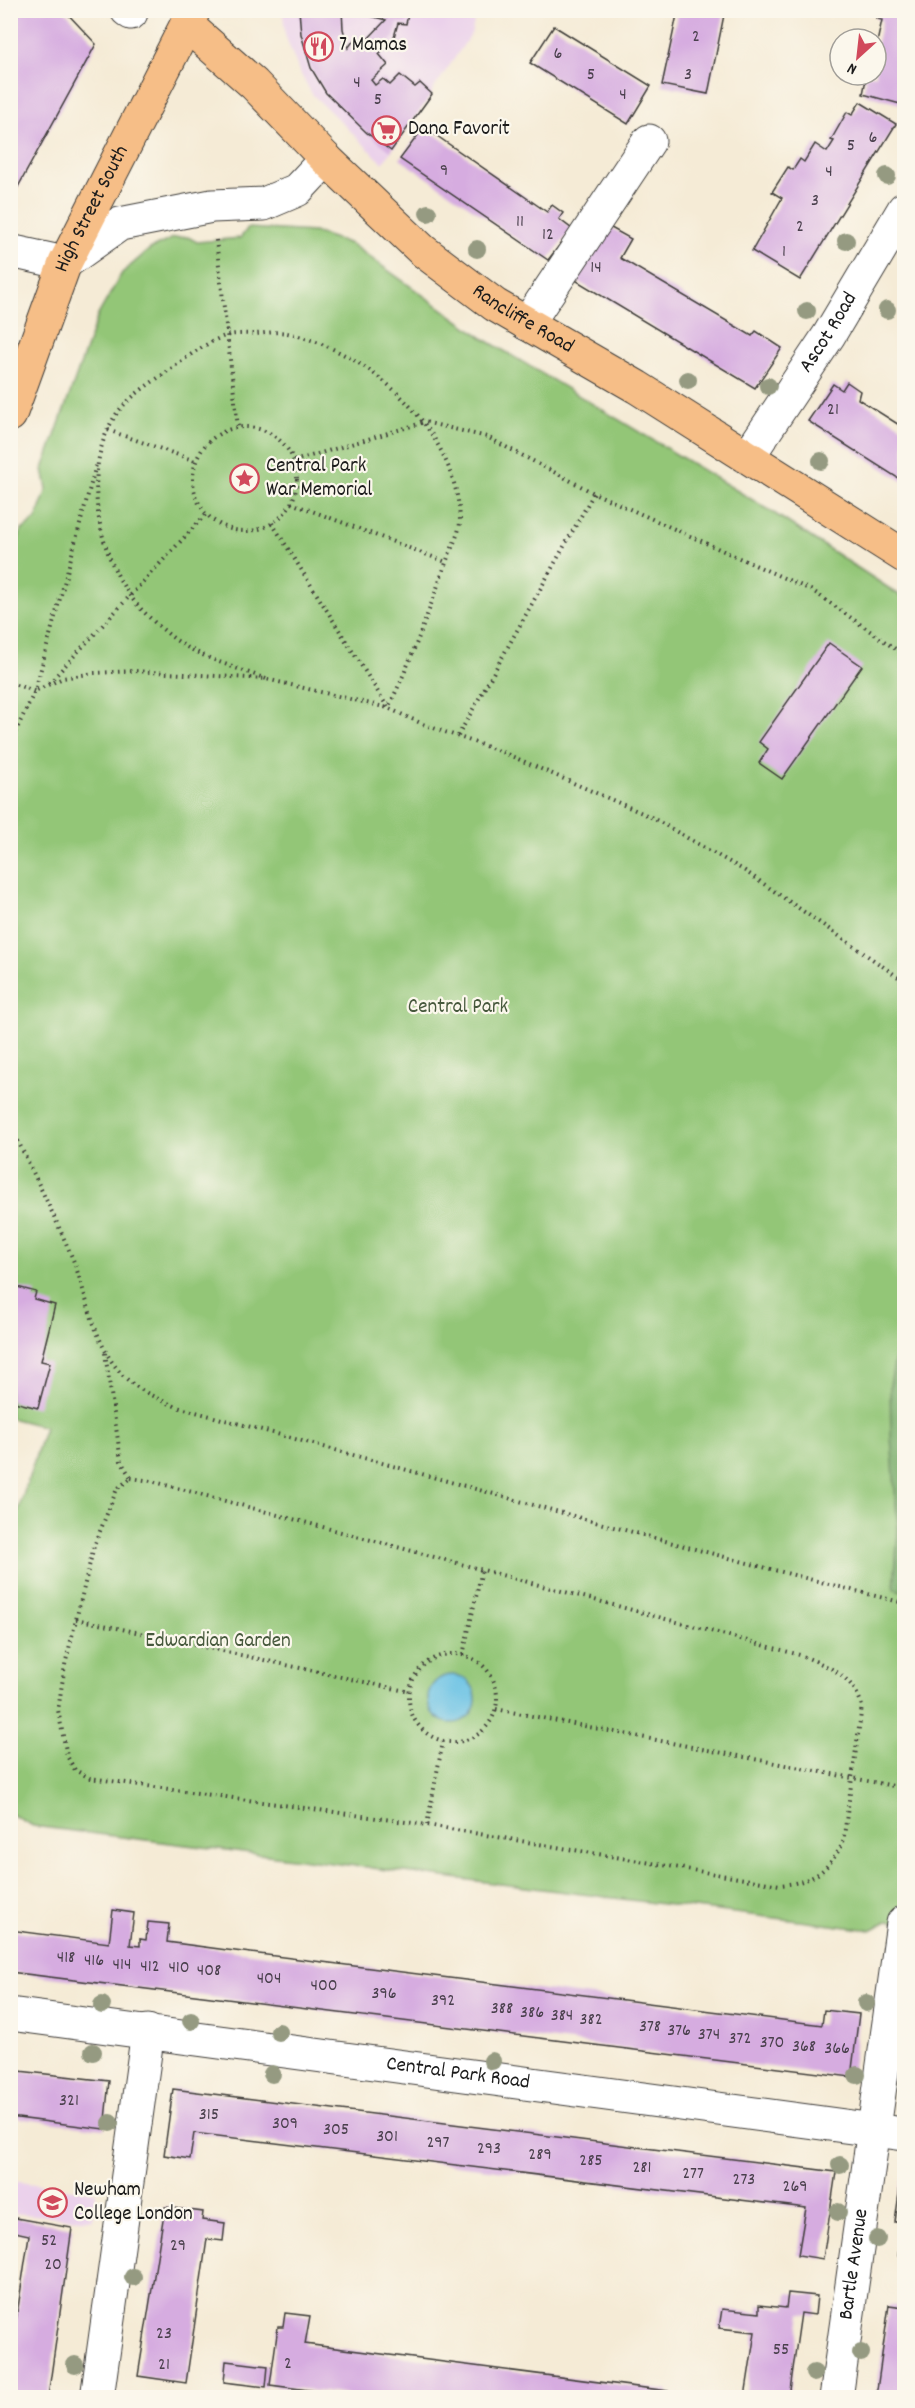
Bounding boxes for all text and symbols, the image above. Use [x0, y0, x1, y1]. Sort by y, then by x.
house number: 2 [692, 25, 700, 50]
north arrow [828, 27, 888, 87]
restaurant icon: 7 Mamas [302, 30, 334, 62]
place label: 7 Mamas [339, 31, 407, 61]
house number: 6 [554, 42, 562, 67]
text: N [843, 56, 861, 80]
house number: 5 [587, 63, 595, 88]
house number: 3 [684, 63, 692, 88]
house number: 4 [353, 71, 361, 96]
house number: 4 [619, 83, 627, 108]
house number: 5 [374, 88, 382, 113]
supermarket icon: Dana Favorit [371, 114, 403, 146]
place label: Dana Favorit [408, 115, 510, 145]
house number: 6 [869, 126, 877, 151]
house number: 5 [847, 134, 855, 159]
street label: High Street South [48, 140, 137, 277]
house number: 9 [440, 159, 448, 184]
house number: 4 [825, 160, 833, 185]
house number: 3 [811, 189, 819, 214]
house number: 11 [516, 210, 524, 235]
house number: 2 [796, 215, 804, 240]
house number: 12 [542, 223, 554, 248]
house number: 1 [782, 240, 786, 265]
house number: 14 [590, 256, 602, 281]
street label: Rancliffe Road [465, 277, 579, 362]
street label: Ascot Road [793, 287, 866, 379]
house number: 21 [827, 398, 839, 423]
place label: Central Park War Memorial [266, 452, 372, 506]
place icon: Central Park War Memorial [229, 463, 261, 495]
park label: Central Park [408, 993, 508, 1023]
park label: Edwardian Garden [145, 1627, 291, 1657]
house number: 418 [57, 1946, 75, 1971]
house number: 416 [84, 1949, 104, 1974]
house number: 414 [113, 1953, 131, 1978]
house number: 412 [140, 1955, 160, 1980]
house number: 410 [168, 1956, 190, 1981]
house number: 408 [197, 1959, 221, 1984]
house number: 404 [257, 1967, 281, 1992]
house number: 400 [310, 1974, 338, 1999]
house number: 396 [371, 1982, 397, 2007]
house number: 392 [431, 1989, 455, 2014]
house number: 388 [491, 1997, 513, 2022]
house number: 386 [520, 2001, 544, 2026]
house number: 384 [551, 2004, 573, 2029]
house number: 382 [579, 2008, 603, 2033]
house number: 378 [639, 2015, 661, 2040]
house number: 376 [667, 2019, 691, 2044]
house number: 374 [698, 2023, 720, 2048]
house number: 372 [729, 2027, 751, 2052]
house number: 370 [760, 2031, 784, 2056]
house number: 368 [792, 2035, 816, 2060]
house number: 366 [824, 2037, 850, 2062]
street label: Central Park Road [384, 2050, 532, 2099]
house number: 321 [59, 2089, 79, 2114]
house number: 315 [199, 2103, 219, 2128]
house number: 309 [272, 2112, 298, 2137]
house number: 305 [323, 2118, 349, 2143]
house number: 301 [376, 2125, 398, 2150]
house number: 297 [426, 2131, 450, 2156]
house number: 293 [477, 2137, 501, 2162]
house number: 289 [528, 2143, 552, 2168]
house number: 285 [579, 2149, 603, 2174]
house number: 281 [632, 2156, 652, 2181]
house number: 277 [682, 2162, 704, 2187]
house number: 273 [733, 2168, 755, 2193]
house number: 269 [783, 2175, 807, 2200]
place label: Newham College London [74, 2176, 193, 2230]
school or university icon: Newham College London [37, 2187, 69, 2219]
street label: Bartle Avenue [832, 2207, 878, 2322]
house number: 52 [41, 2229, 57, 2254]
house number: 29 [170, 2234, 186, 2259]
house number: 20 [44, 2253, 62, 2278]
house number: 23 [156, 2322, 172, 2347]
house number: 55 [773, 2338, 789, 2363]
house number: 2 [284, 2352, 292, 2377]
house number: 21 [158, 2353, 170, 2378]

